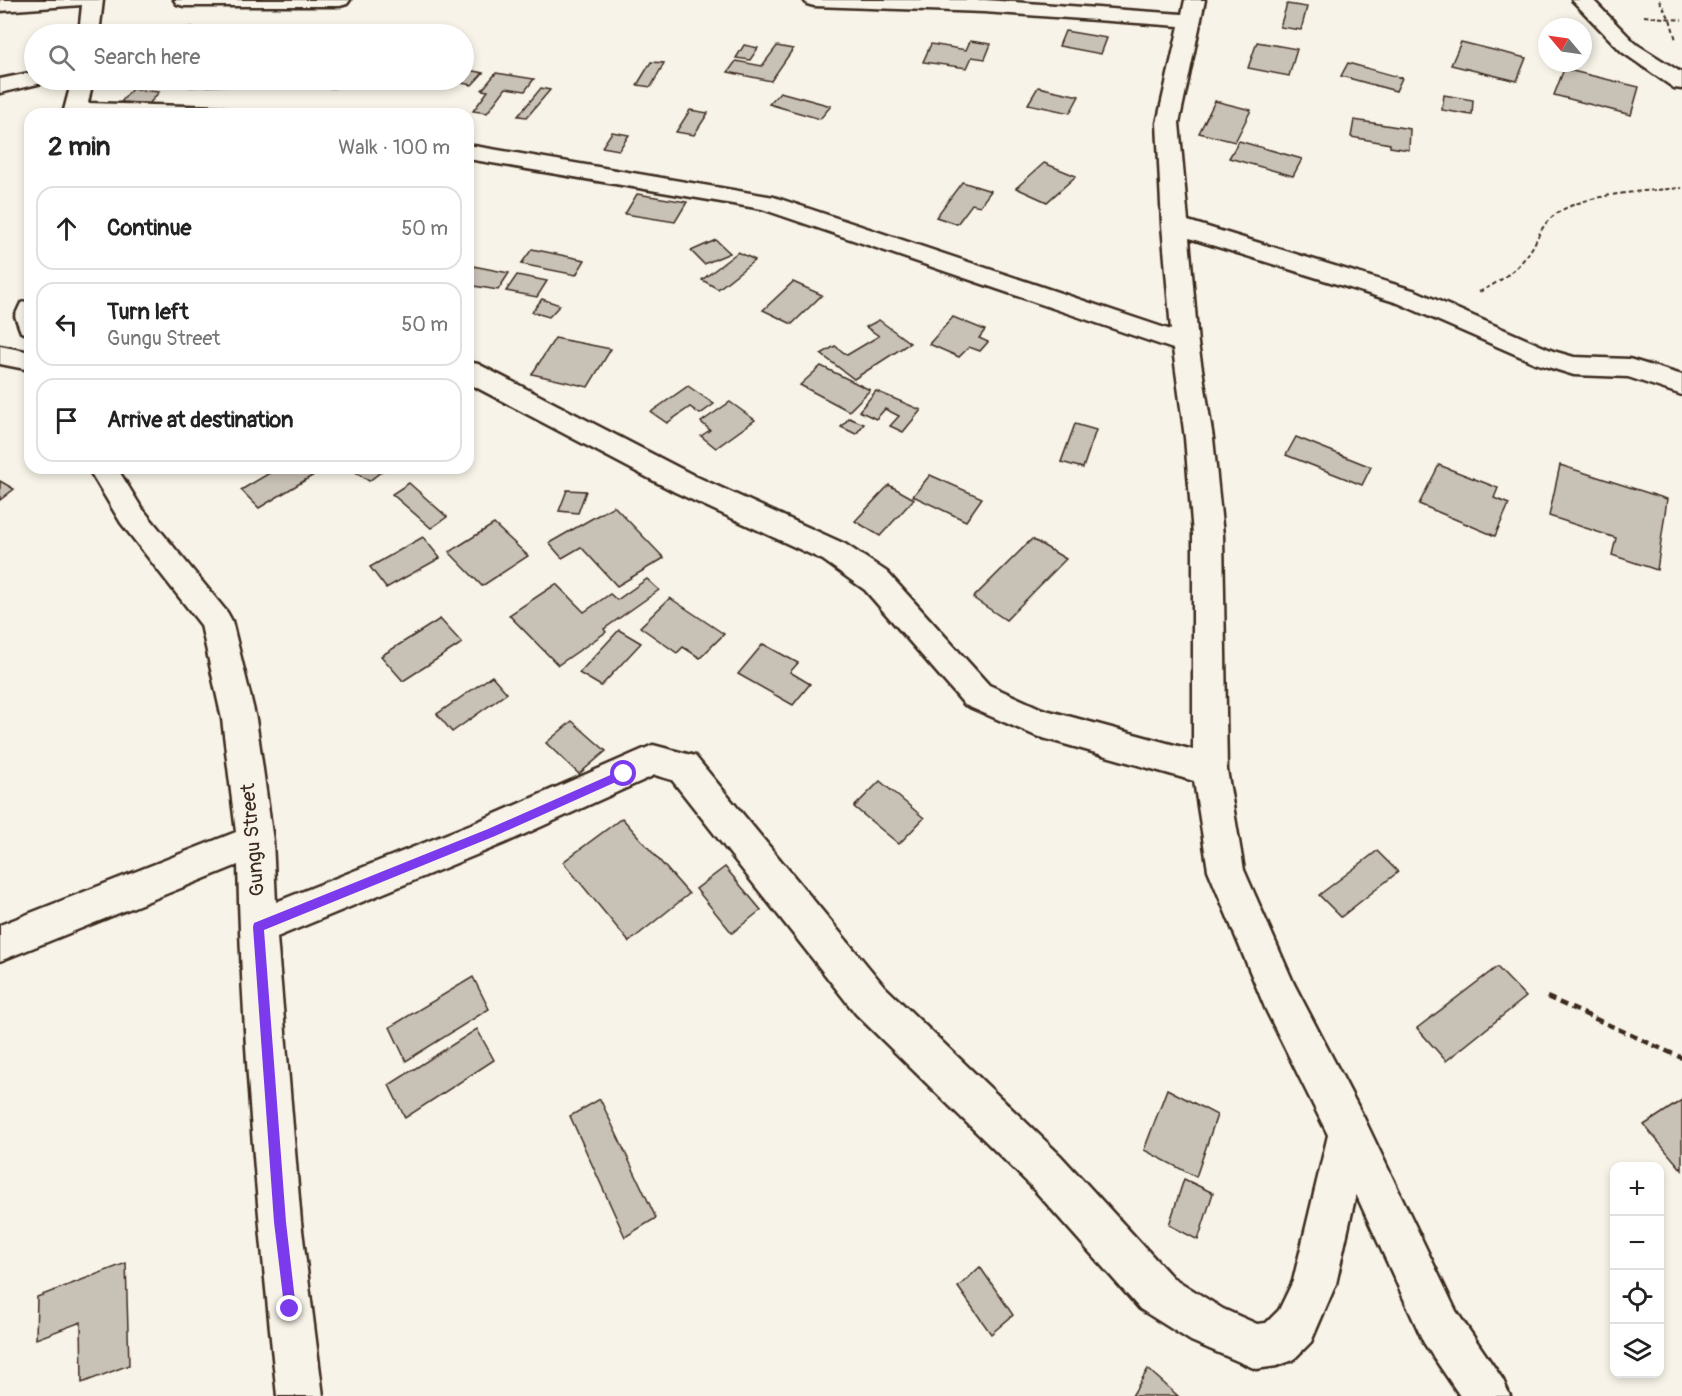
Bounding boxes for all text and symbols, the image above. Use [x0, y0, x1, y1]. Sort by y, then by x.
north arrow [1538, 18, 1592, 72]
search box [24, 24, 474, 90]
icon: search [45, 41, 78, 74]
text: Search here [93, 43, 200, 71]
text: 2 min [48, 131, 110, 163]
text: Walk · 100 m [338, 135, 450, 160]
icon: ahead [50, 212, 83, 245]
text: Continue [107, 214, 191, 242]
text: 50 m [401, 216, 448, 241]
text: Turn left [107, 298, 189, 326]
icon: left [50, 308, 83, 341]
text: 50 m [401, 312, 448, 337]
text: Gungu Street [107, 326, 220, 351]
icon: arrive [50, 404, 83, 437]
text: Arrive at destination [107, 406, 293, 434]
route start [610, 760, 636, 786]
street label: Gungu Street [235, 781, 270, 898]
map controls [1610, 1162, 1664, 1378]
button: + [1610, 1162, 1664, 1216]
button: − [1610, 1216, 1664, 1270]
button: locate [1610, 1270, 1664, 1324]
route end [276, 1295, 302, 1321]
button: layers [1610, 1324, 1664, 1378]

